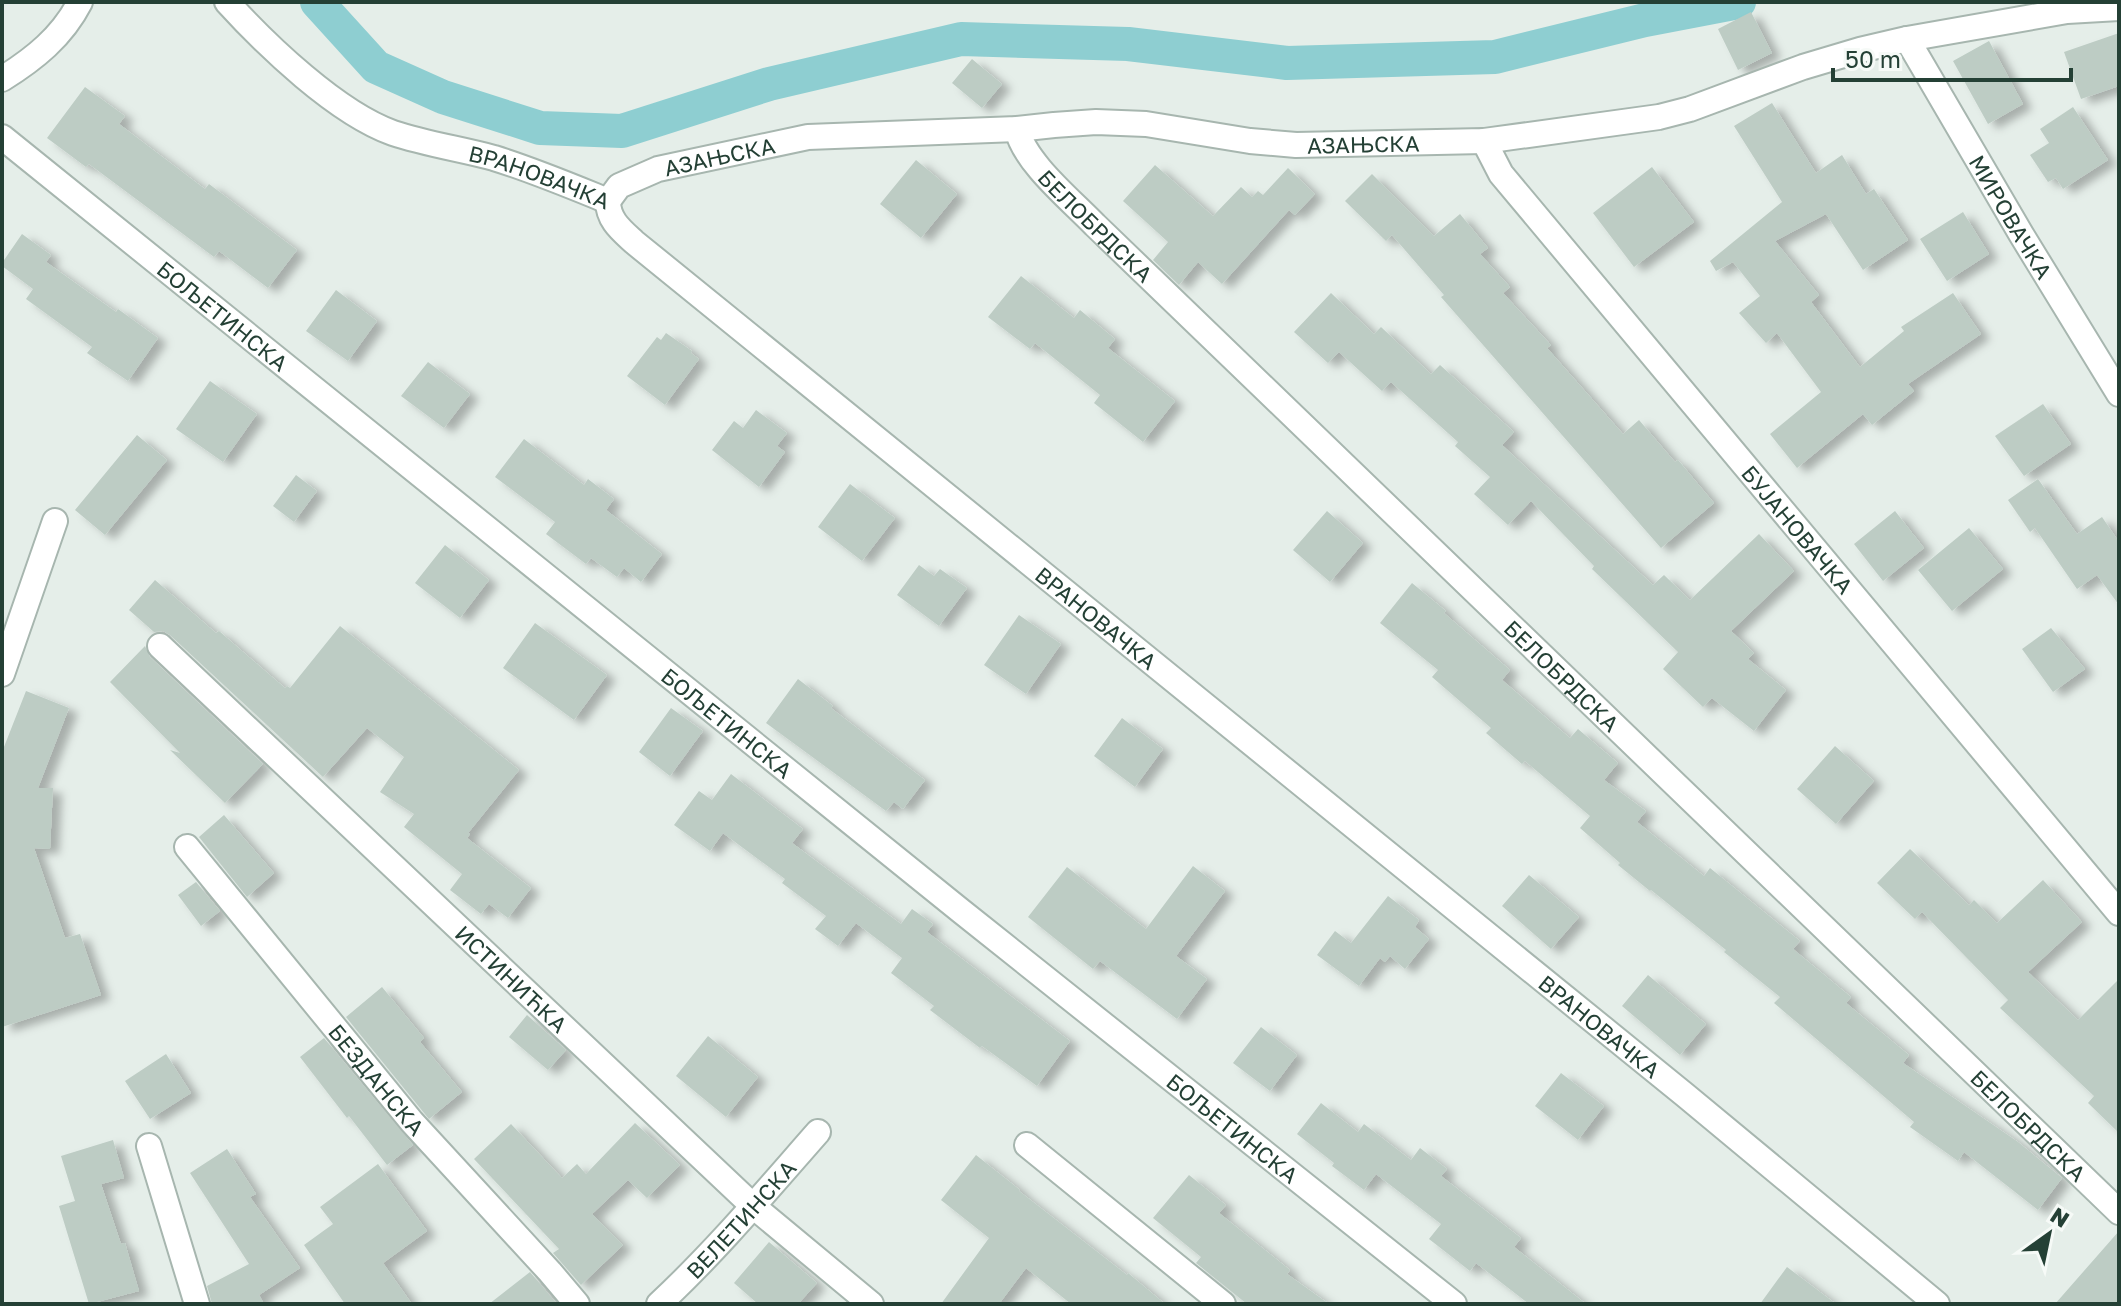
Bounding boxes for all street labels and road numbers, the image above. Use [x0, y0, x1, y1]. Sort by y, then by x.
street label: АЗАЊСКА [1307, 129, 1420, 158]
street label: АЗАЊСКА [662, 131, 778, 181]
street label: ВРАНОВАЧКА [466, 139, 614, 214]
street label: МИРОВАЧКА [1964, 150, 2059, 284]
street label: БЕЛОБРДСКА [1033, 164, 1159, 287]
street label: БОЉЕТИНСКА [152, 254, 294, 376]
street label: БУЈАНОВАЧКА [1737, 459, 1860, 599]
street label: ВРАНОВАЧКА [1031, 560, 1163, 675]
street label: БЕЛОБРДСКА [1499, 614, 1625, 737]
street label: БОЉЕТИНСКА [656, 661, 798, 783]
street label: ИСТИНИЋКА [450, 919, 574, 1038]
street label: ВРАНОВАЧКА [1534, 969, 1666, 1083]
street label: БЕЗДАНСКА [324, 1018, 431, 1141]
street label: БЕЛОБРДСКА [1966, 1064, 2092, 1187]
street label: БОЉЕТИНСКА [1162, 1067, 1304, 1188]
street label: ВЕЛЕТИНСКА [680, 1154, 801, 1284]

